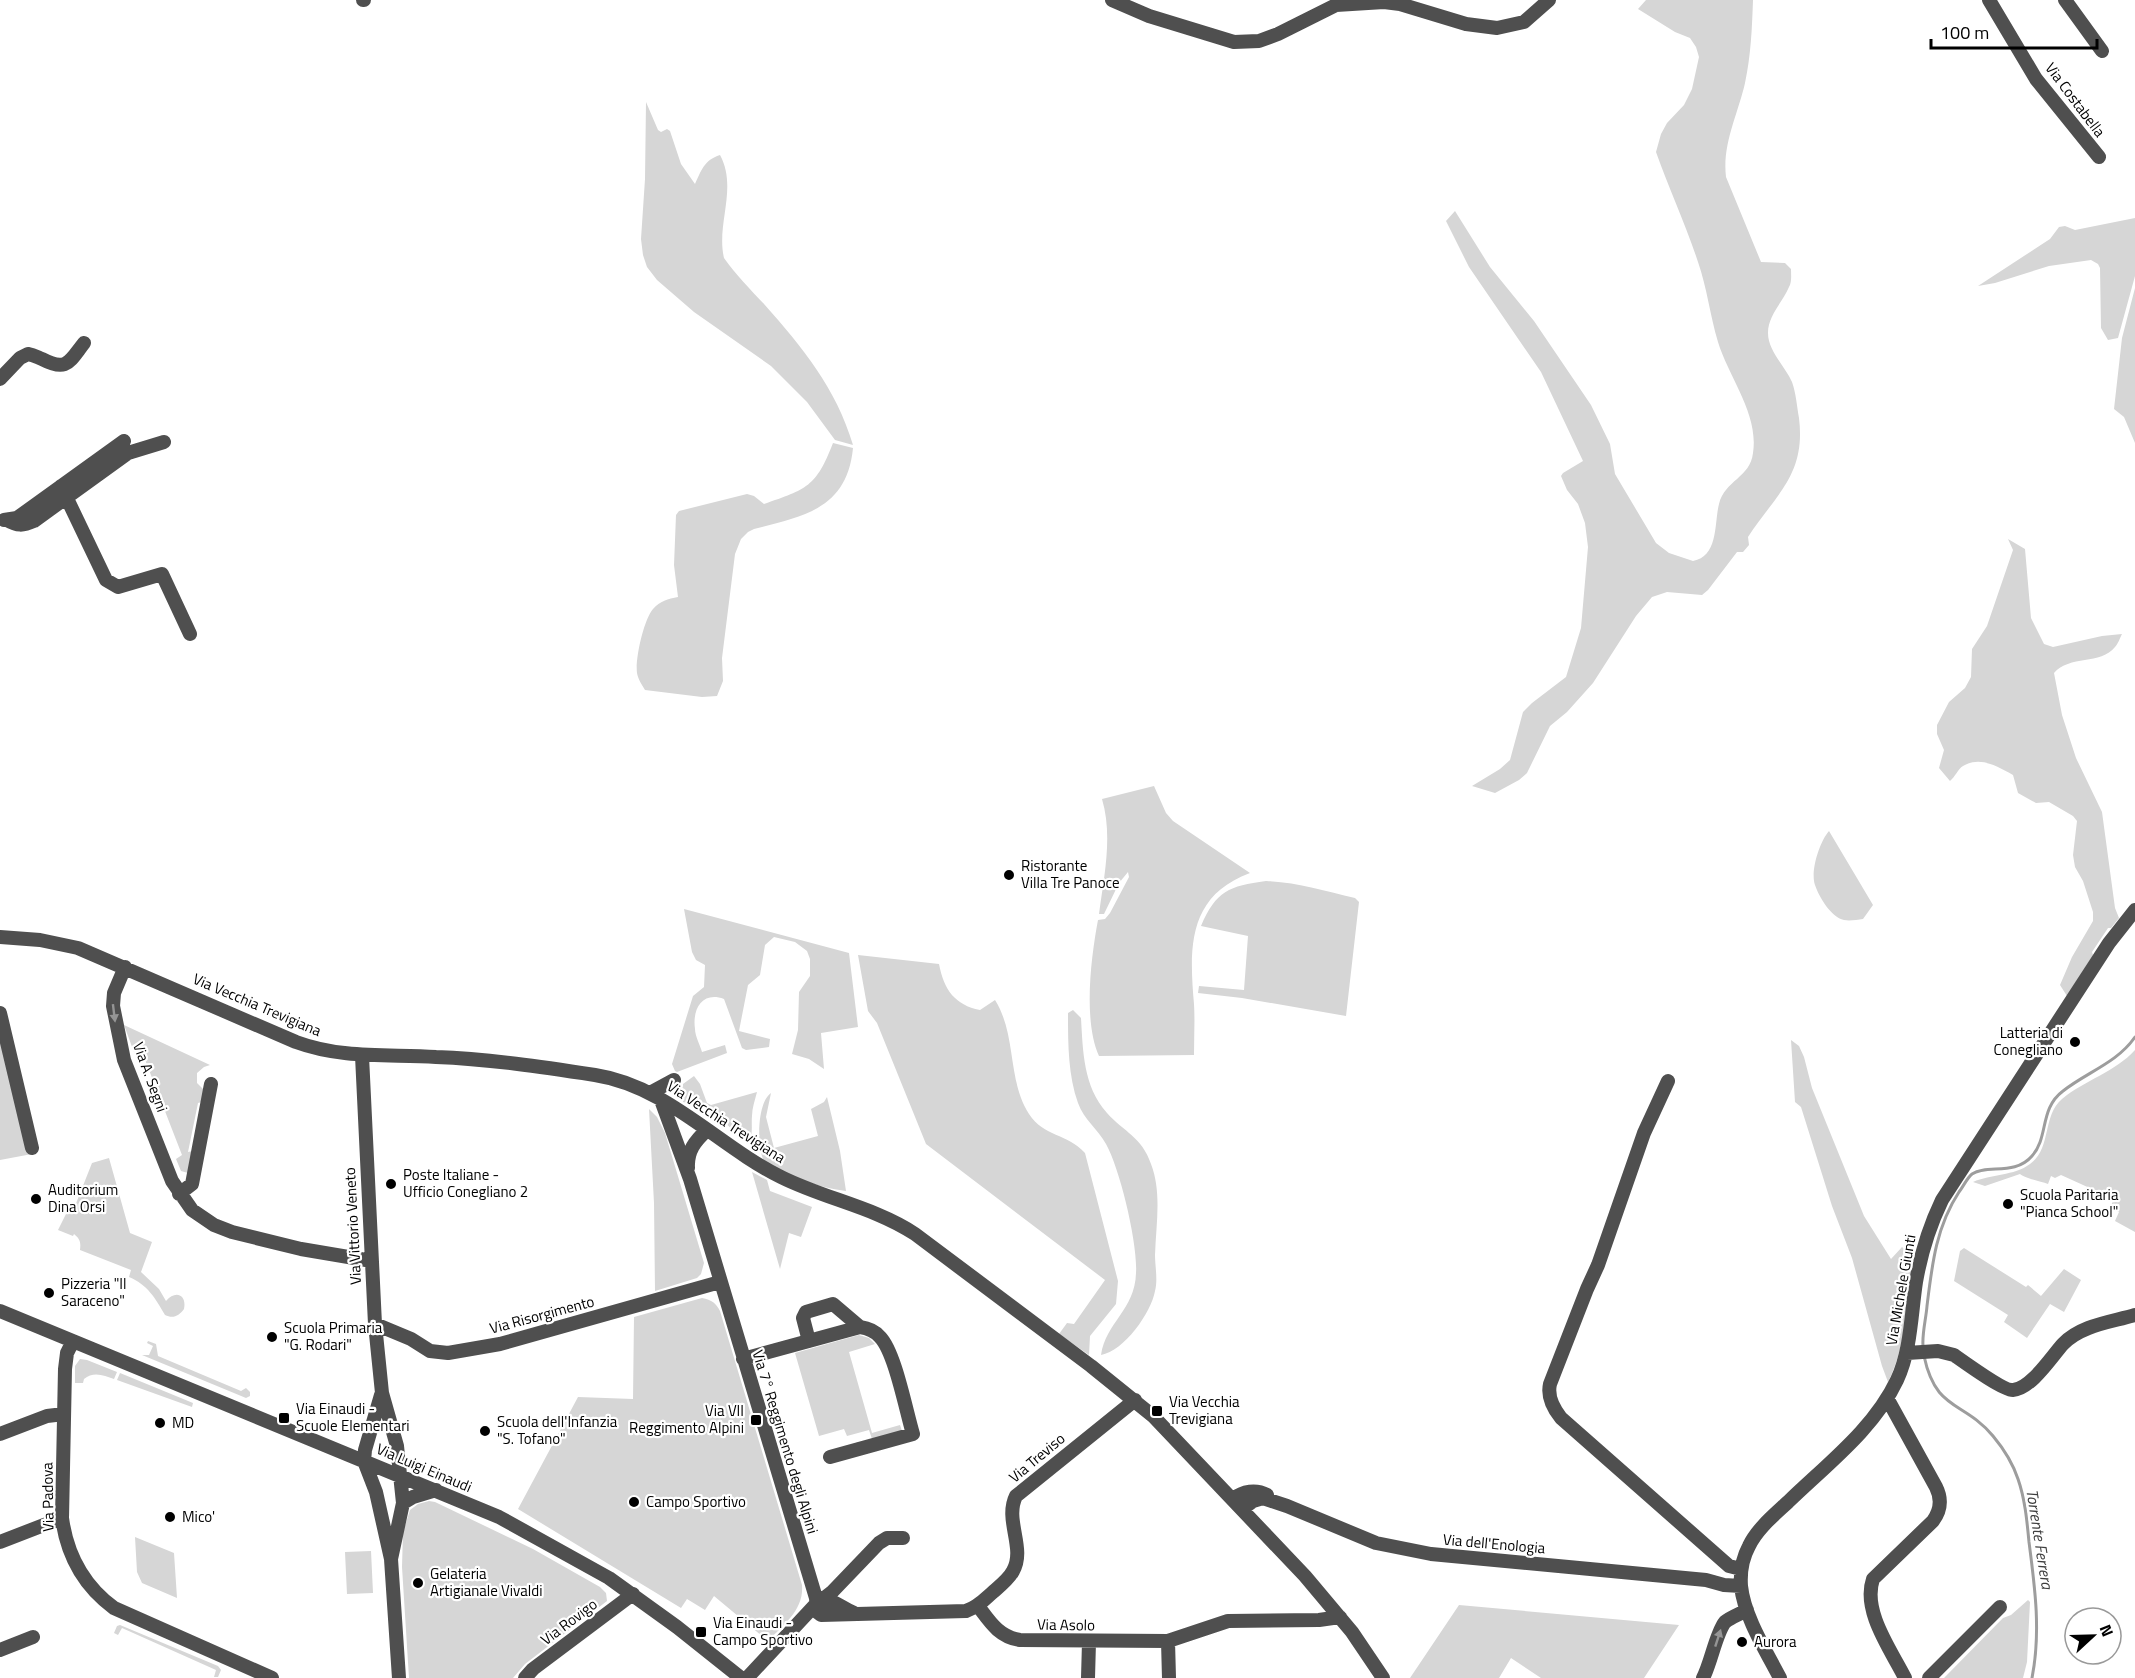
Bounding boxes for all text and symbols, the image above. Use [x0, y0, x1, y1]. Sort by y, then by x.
scale bar [1931, 12, 2098, 50]
text: 100 m [1940, 19, 1989, 46]
street label: Via Costabella [2040, 57, 2111, 142]
place label: Ristorante Villa Tre Panoce [1021, 854, 1120, 894]
marker: Ristorante Villa Tre Panoce [1002, 868, 1016, 882]
street label: Via Vecchia Trevigiana [189, 967, 325, 1042]
one-way arrow [109, 1004, 119, 1023]
place label: Latteria di Conegliano [1993, 1021, 2063, 1061]
marker: Latteria di Conegliano [2068, 1035, 2082, 1049]
street label: Via A. Segni [127, 1039, 174, 1115]
street label: Via Vecchia Trevigiana [662, 1074, 791, 1169]
place label: Poste Italiane - Ufficio Conegliano 2 [403, 1163, 528, 1203]
street label: Via Vittorio Veneto [338, 1167, 367, 1285]
marker: Poste Italiane - Ufficio Conegliano 2 [384, 1177, 398, 1191]
place label: Auditorium Dina Orsi [48, 1178, 118, 1218]
place label: Scuola Paritaria "Pianca School" [2020, 1183, 2119, 1223]
marker: Auditorium Dina Orsi [29, 1192, 43, 1206]
marker: Scuola Paritaria "Pianca School" [2001, 1197, 2015, 1211]
street label: Via Michele Giunti [1879, 1233, 1922, 1347]
place label: Pizzeria "Il Saraceno" [61, 1272, 126, 1312]
marker: Pizzeria "Il Saraceno" [42, 1286, 56, 1300]
street label: Via Risorgimento [487, 1289, 597, 1340]
place label: Scuola Primaria "G. Rodari" [284, 1316, 383, 1356]
marker: Scuola Primaria "G. Rodari" [265, 1330, 279, 1344]
street label: Via 7° Reggimento degli Alpini [747, 1347, 824, 1537]
place label: Via Vecchia Trevigiana [1169, 1390, 1240, 1430]
place label: Via Einaudi - Scuole Elementari [296, 1397, 410, 1437]
place label: Via VII Reggimento Alpini [629, 1399, 744, 1439]
marker: Via Vecchia Trevigiana [1150, 1404, 1164, 1418]
place label: Scuola dell'Infanzia "S. Tofano" [497, 1410, 618, 1450]
place label: MD [172, 1411, 194, 1434]
marker: Via Einaudi - Scuole Elementari [277, 1411, 291, 1425]
marker: Via VII Reggimento Alpini [749, 1413, 763, 1427]
marker: MD [153, 1416, 167, 1430]
marker: Scuola dell'Infanzia "S. Tofano" [478, 1424, 492, 1438]
street label: Via Treviso [1003, 1427, 1070, 1488]
street label: Via Luigi Einaudi [373, 1437, 476, 1498]
street label: Via Padova [35, 1462, 60, 1532]
water label: Torrente Ferrera [2020, 1488, 2060, 1591]
place label: Campo Sportivo [646, 1490, 746, 1513]
marker: Campo Sportivo [627, 1495, 641, 1509]
place label: Mico' [182, 1505, 215, 1528]
marker: Mico' [163, 1510, 177, 1524]
street label: Via dell'Enologia [1442, 1528, 1547, 1559]
place label: Gelateria Artigianale Vivaldi [430, 1562, 542, 1602]
marker: Gelateria Artigianale Vivaldi [411, 1576, 425, 1590]
street label: Via Rovigo [535, 1593, 602, 1651]
north arrow [2063, 1606, 2123, 1666]
place label: Via Einaudi - Campo Sportivo [713, 1611, 813, 1651]
street label: Via Asolo [1037, 1612, 1095, 1637]
text: N [2094, 1621, 2120, 1640]
marker: Via Einaudi - Campo Sportivo [694, 1625, 708, 1639]
one-way arrow [1714, 1629, 1724, 1647]
place label: Aurora [1754, 1630, 1797, 1653]
marker: Aurora [1735, 1635, 1749, 1649]

